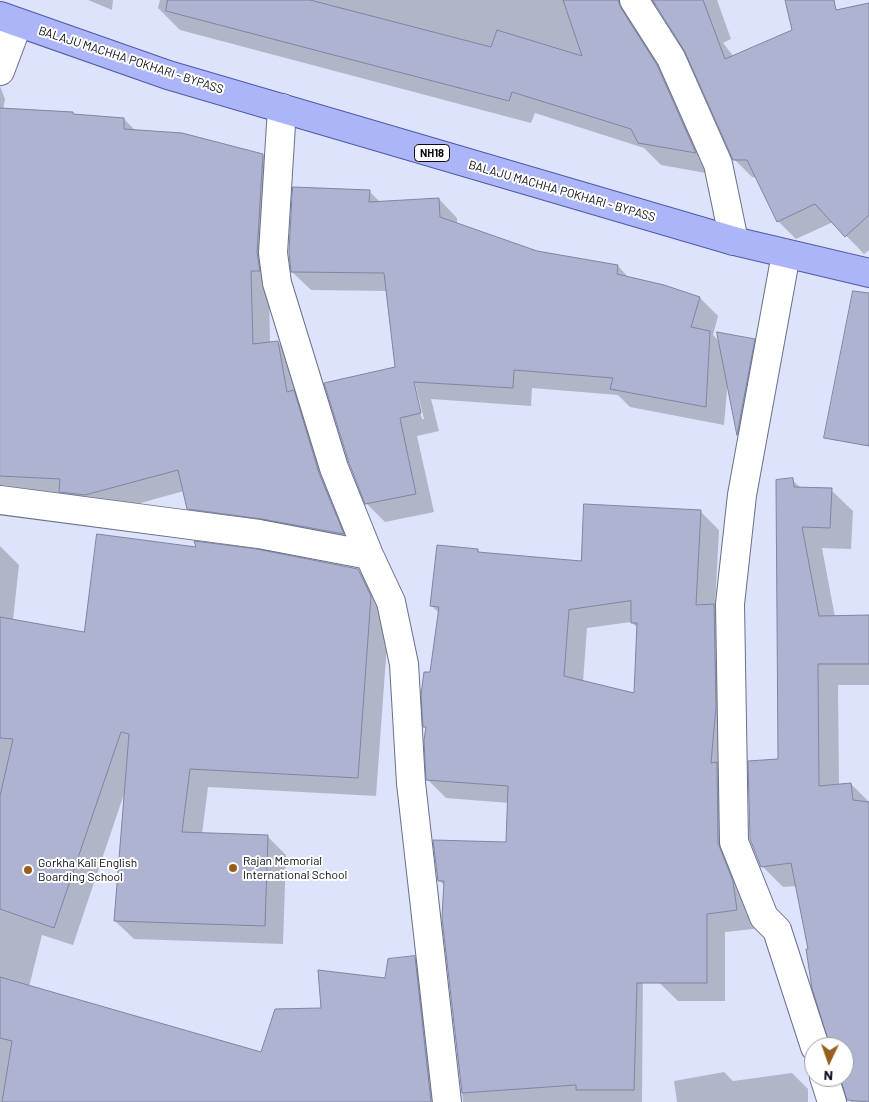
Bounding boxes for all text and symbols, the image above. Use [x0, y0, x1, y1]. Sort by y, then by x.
street label: BALAJU MACHHA POKHARI - BYPASS [37, 23, 225, 97]
road number: NH18 [414, 144, 450, 162]
street label: BALAJU MACHHA POKHARI - BYPASS [467, 157, 657, 225]
place label: Rajan Memorial International School [243, 854, 347, 882]
place label: Gorkha Kali English Boarding School [38, 856, 137, 884]
marker: Rajan Memorial International School [227, 862, 239, 874]
marker: Gorkha Kali English Boarding School [22, 864, 34, 876]
north arrow [804, 1037, 854, 1087]
text: N [823, 1068, 833, 1085]

